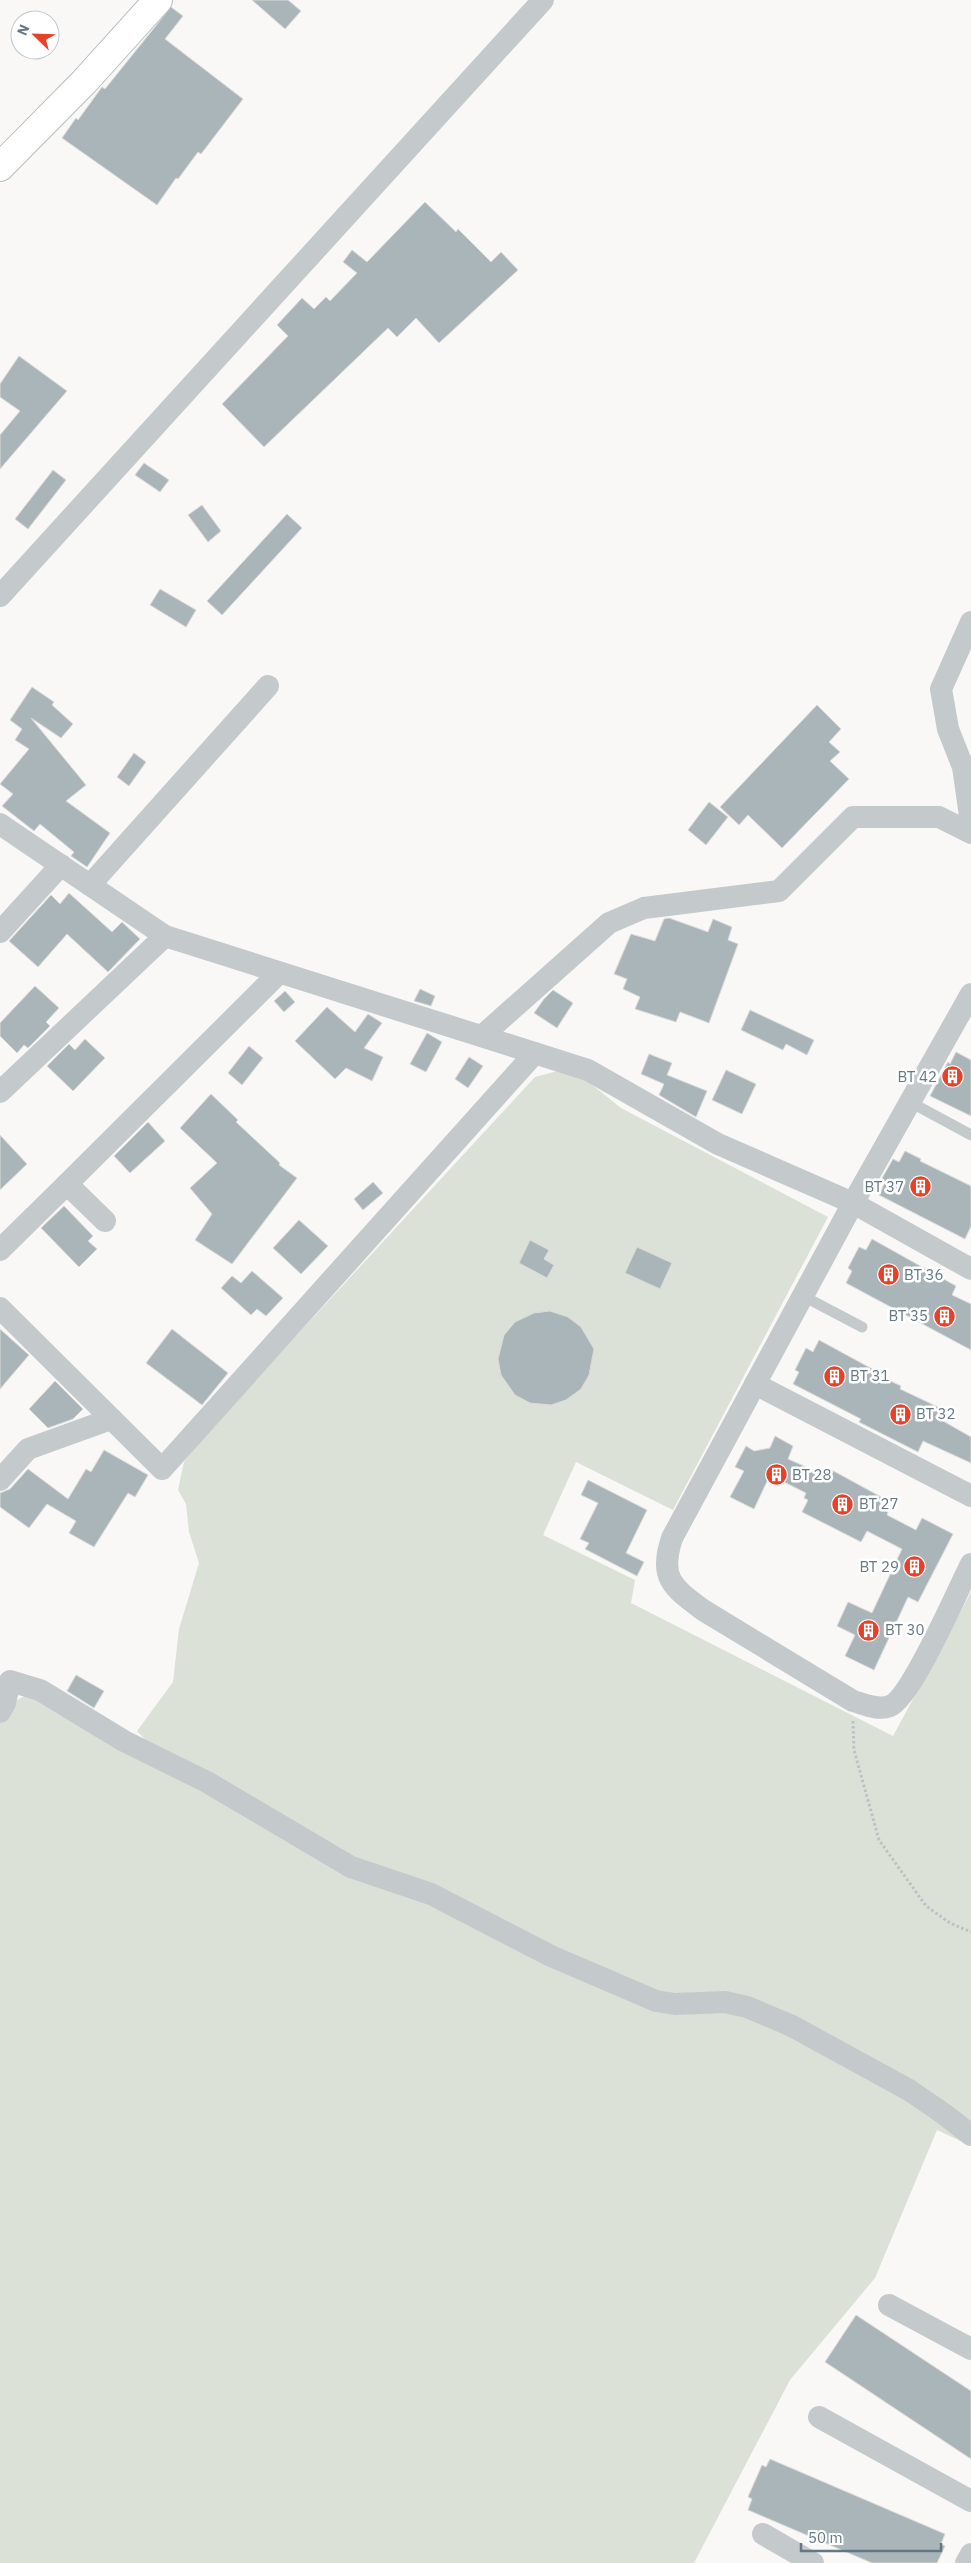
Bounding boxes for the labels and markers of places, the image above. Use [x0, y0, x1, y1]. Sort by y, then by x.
building icon: BT 42 [941, 1065, 965, 1089]
place label: BT 42 [897, 1067, 937, 1086]
building icon: BT 37 [908, 1175, 932, 1199]
place label: BT 37 [864, 1177, 904, 1196]
building icon: BT 36 [876, 1263, 900, 1287]
place label: BT 36 [904, 1265, 944, 1284]
building icon: BT 35 [932, 1304, 956, 1328]
place label: BT 35 [888, 1306, 928, 1325]
building icon: BT 31 [822, 1364, 846, 1388]
place label: BT 31 [850, 1366, 890, 1385]
building icon: BT 32 [888, 1402, 912, 1426]
place label: BT 32 [916, 1404, 956, 1423]
building icon: BT 28 [764, 1463, 788, 1487]
place label: BT 28 [792, 1465, 832, 1484]
building icon: BT 27 [831, 1492, 855, 1516]
place label: BT 27 [859, 1494, 899, 1513]
building icon: BT 29 [903, 1555, 927, 1579]
place label: BT 29 [859, 1557, 899, 1576]
building icon: BT 30 [857, 1618, 881, 1642]
place label: BT 30 [885, 1620, 925, 1639]

